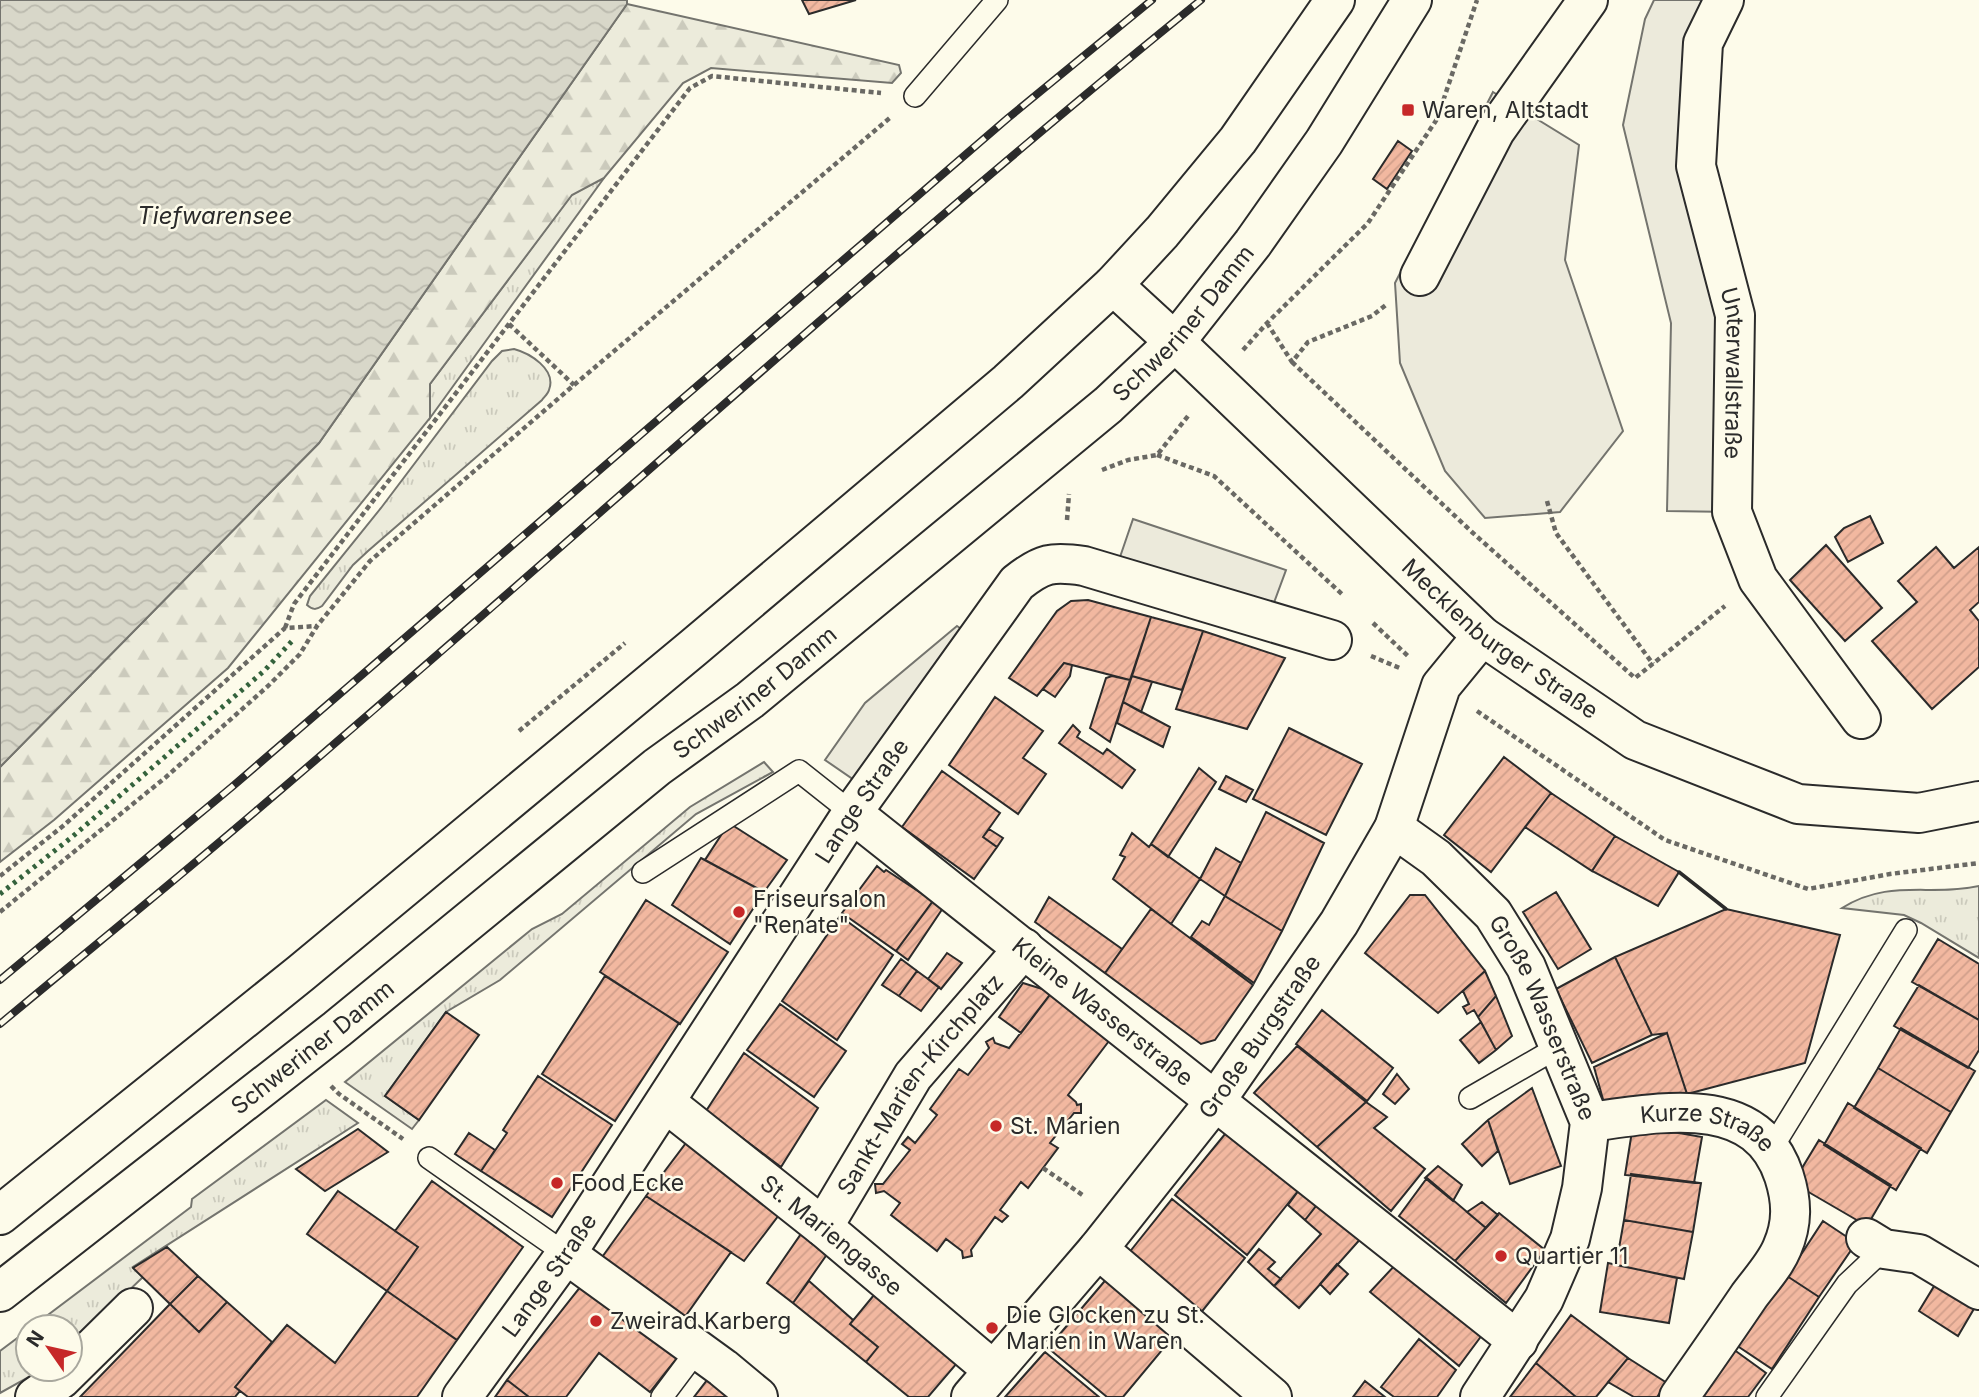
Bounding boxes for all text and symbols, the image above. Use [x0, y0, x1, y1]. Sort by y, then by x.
place label: Waren, Altstadt [1422, 96, 1589, 124]
marker: Waren, Altstadt [1400, 102, 1416, 118]
water label: Tiefwarensee [137, 201, 293, 230]
street label: Schweriner Damm [1107, 240, 1260, 407]
street label: Unterwallstraße [1714, 284, 1749, 459]
street label: Mecklenburger Straße [1396, 553, 1603, 725]
street label: Schweriner Damm [667, 620, 842, 765]
street label: Lange Straße [809, 733, 915, 868]
place label: Friseursalon "Renate" [753, 885, 886, 939]
marker: Friseursalon "Renate" [731, 904, 747, 920]
street label: Große Wasserstraße [1483, 910, 1602, 1124]
street label: Kleine Wasserstraße [1007, 932, 1199, 1092]
street label: Große Burgstraße [1193, 949, 1327, 1124]
street label: Sankt-Marien-Kirchplatz [831, 968, 1009, 1200]
street label: Schweriner Damm [226, 974, 400, 1120]
street label: Kurze Straße [1639, 1099, 1781, 1158]
place label: St. Marien [1010, 1112, 1121, 1140]
marker: St. Marien [988, 1118, 1004, 1134]
place label: Food Ecke [571, 1169, 684, 1197]
street label: St. Mariengasse [755, 1169, 908, 1302]
marker: Food Ecke [549, 1175, 565, 1191]
street label: Lange Straße [496, 1208, 603, 1343]
place label: Quartier 11 [1515, 1242, 1628, 1270]
marker: Quartier 11 [1493, 1248, 1509, 1264]
place label: Die Glocken zu St. Marien in Waren [1006, 1301, 1205, 1355]
place label: Zweirad Karberg [610, 1307, 791, 1335]
north arrow [14, 1313, 84, 1383]
marker: Zweirad Karberg [588, 1313, 604, 1329]
marker: Die Glocken zu St. Marien in Waren [984, 1320, 1000, 1336]
text: N [22, 1326, 49, 1351]

